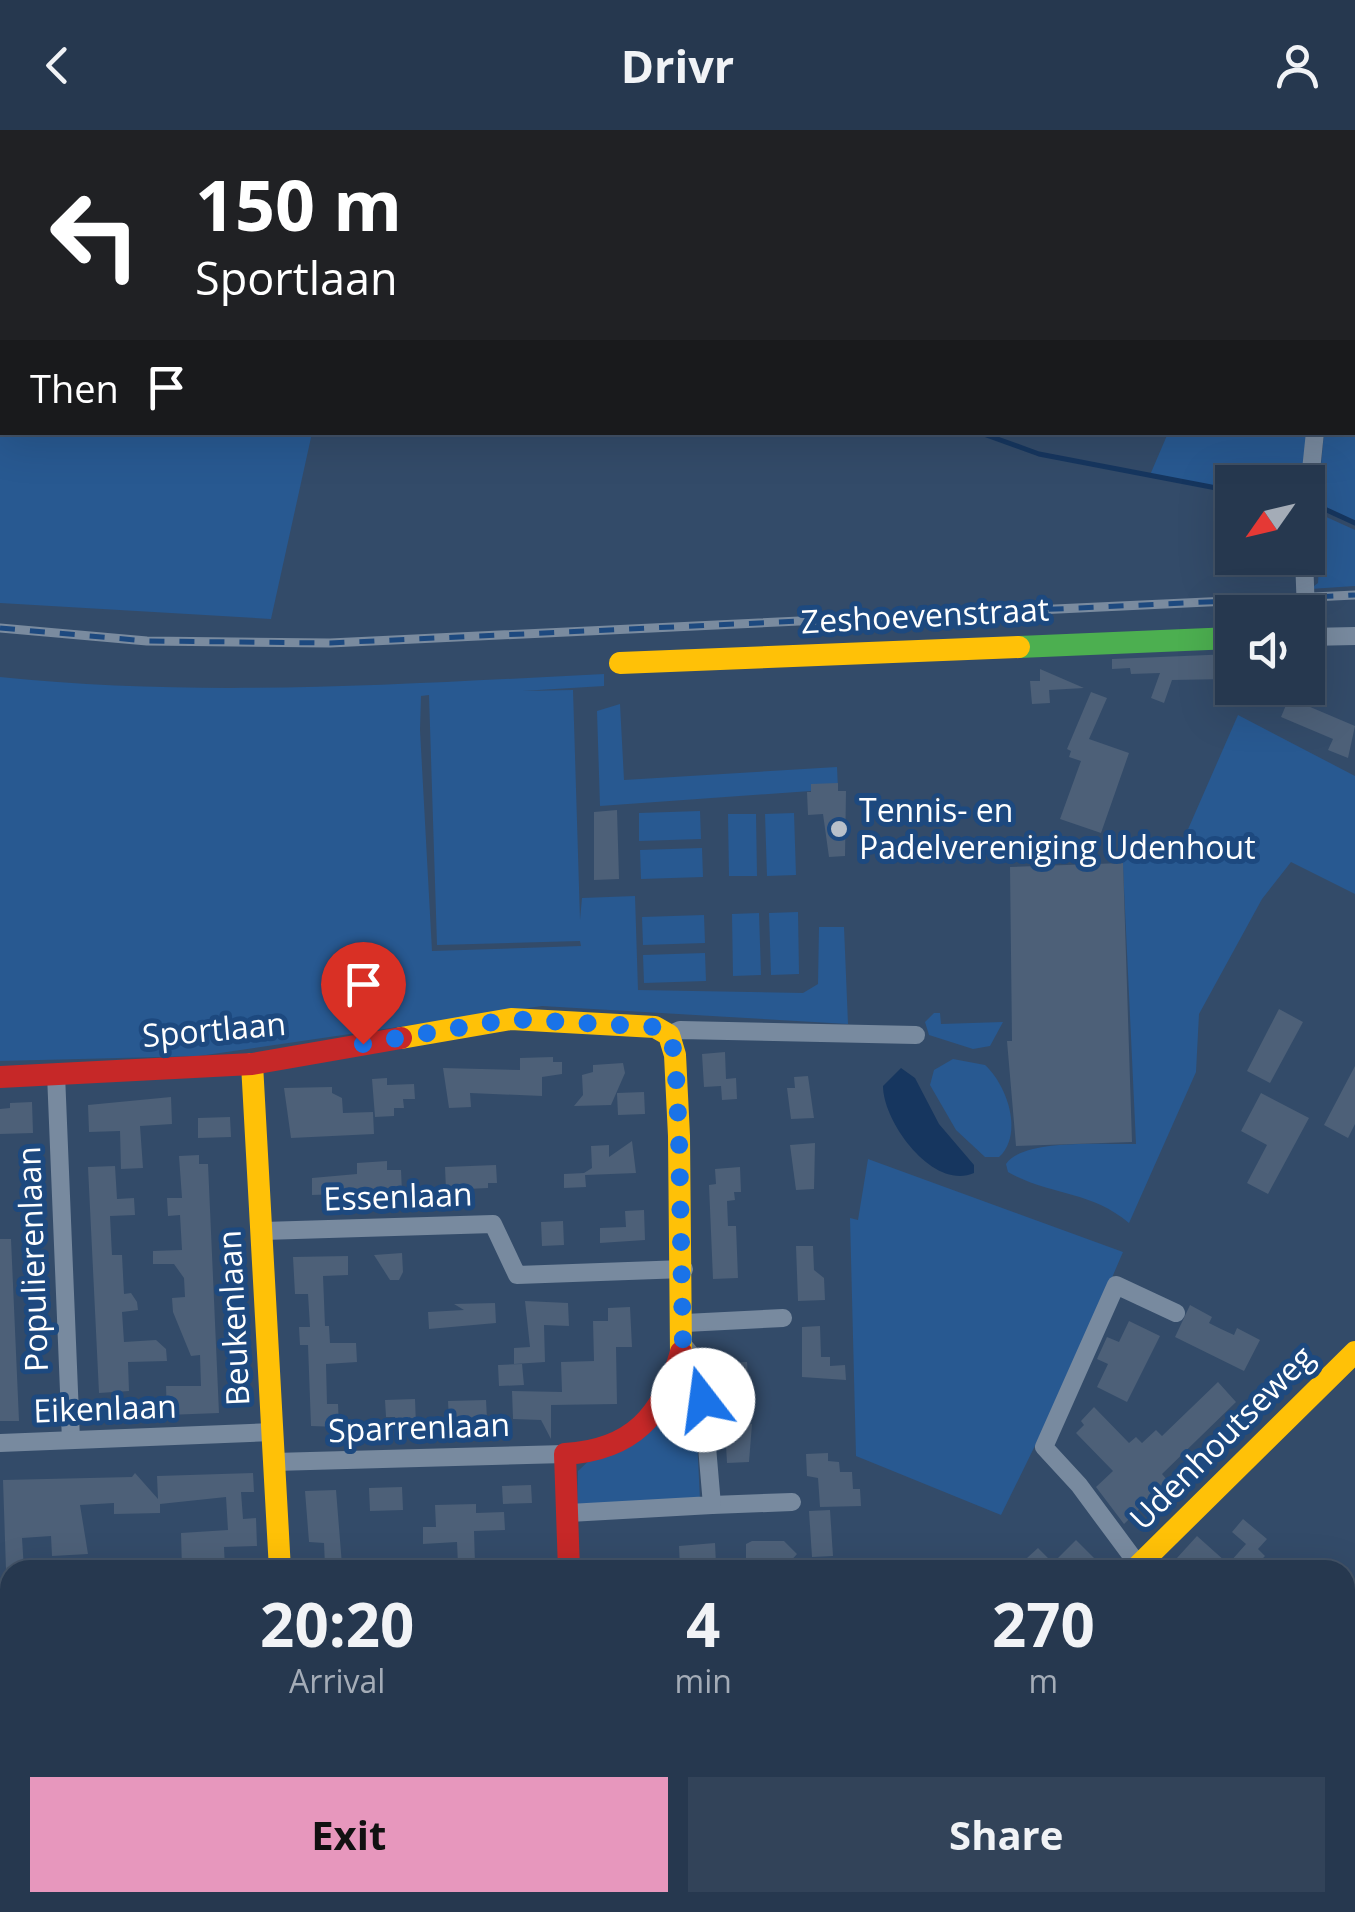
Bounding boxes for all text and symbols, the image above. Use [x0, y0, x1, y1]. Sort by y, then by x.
text: Drivr [621, 35, 734, 96]
icon: back [30, 38, 85, 93]
icon: person [1270, 38, 1325, 93]
text: 150 m [195, 156, 402, 252]
icon: left [30, 170, 160, 300]
text: Sportlaan [195, 247, 398, 308]
icon: arrive [139, 360, 194, 415]
text: Then [30, 362, 119, 414]
north arrow [1215, 465, 1325, 575]
map controls [1215, 465, 1325, 705]
street label: Zeshoevenstraat [800, 587, 1050, 642]
button: sound [1215, 595, 1325, 705]
place label: Tennis- en Padelvereniging Udenhout [859, 788, 1256, 868]
marker: Tennis- en Padelvereniging Udenhout [828, 818, 850, 840]
pin [321, 942, 406, 1045]
icon: arrive [336, 957, 391, 1012]
street label: Sportlaan [140, 1001, 288, 1056]
street label: Populierenlaan [6, 1145, 57, 1373]
street label: Essenlaan [323, 1171, 473, 1220]
street label: Beukenlaan [206, 1229, 259, 1407]
street label: Udenhoutseweg [1120, 1336, 1322, 1538]
position arrow [651, 1348, 755, 1452]
street label: Eikenlaan [32, 1384, 177, 1431]
street label: Sparrenlaan [327, 1402, 511, 1451]
text: 20:20 [260, 1583, 414, 1665]
text: 4 [686, 1583, 720, 1665]
text: 270 [992, 1583, 1095, 1665]
text: Arrival [289, 1659, 385, 1702]
text: min [675, 1659, 732, 1702]
text: m [1029, 1659, 1058, 1702]
button: Exit [30, 1777, 668, 1892]
button: Share [688, 1777, 1325, 1892]

